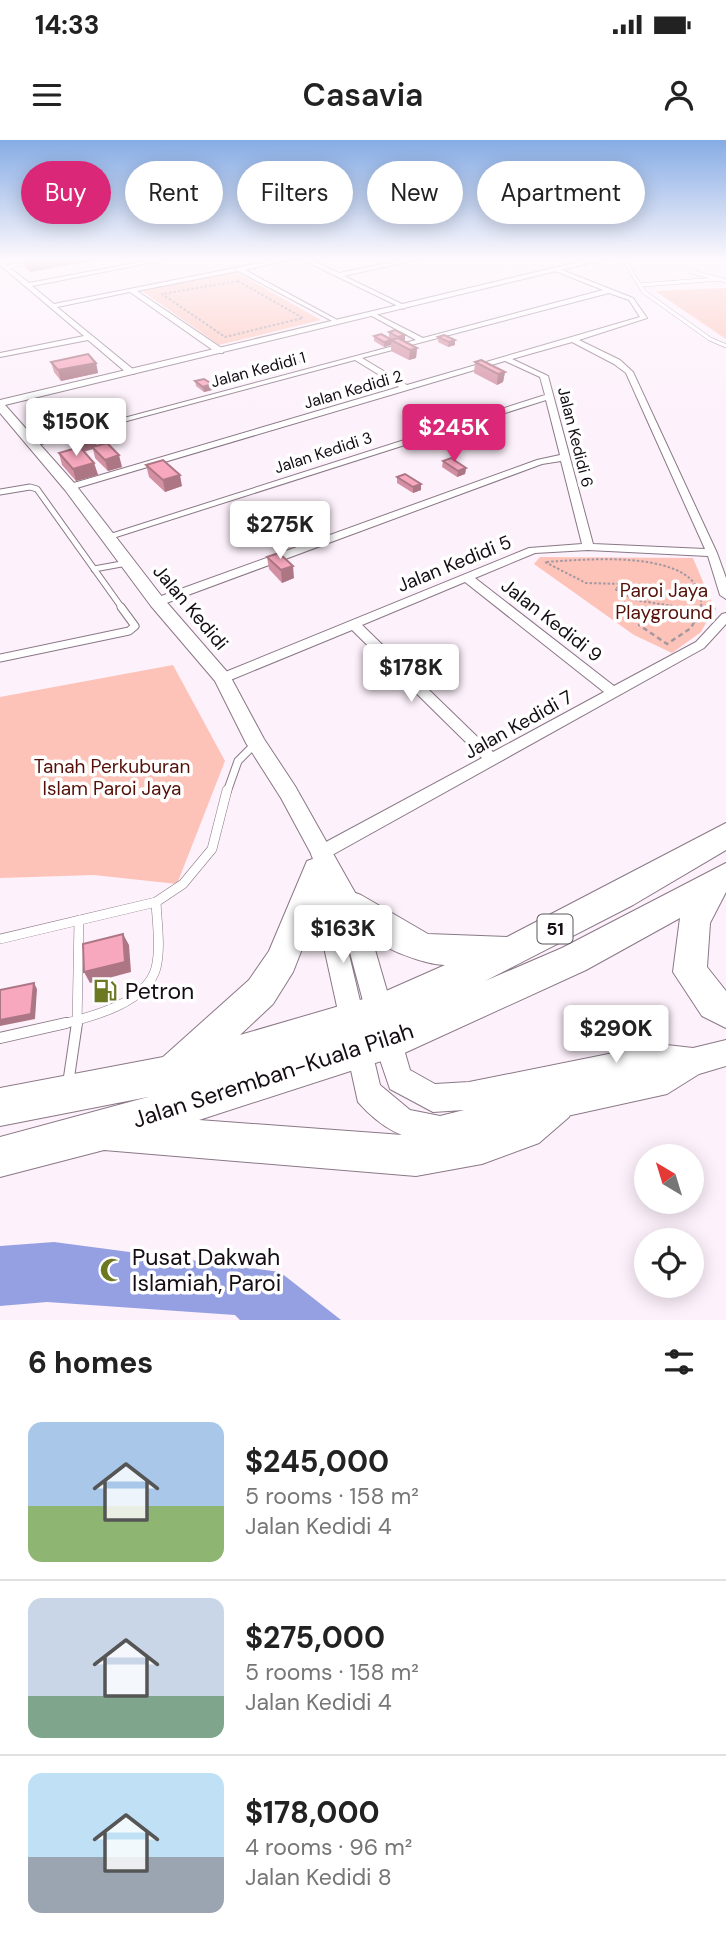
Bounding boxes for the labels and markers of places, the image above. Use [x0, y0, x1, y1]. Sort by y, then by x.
pin: $150K [27, 398, 125, 458]
pin: $245K [405, 404, 503, 464]
pin: $275K [231, 502, 329, 561]
pin: $178K [362, 644, 460, 704]
pin: $163K [294, 906, 392, 965]
place label: Petron [125, 976, 194, 1006]
fuel station icon: Petron [91, 977, 119, 1005]
pin: $290K [567, 1006, 665, 1065]
place label: Pusat Dakwah Islamiah, Paroi [132, 1242, 281, 1298]
mosque icon: Pusat Dakwah Islamiah, Paroi [98, 1256, 126, 1284]

